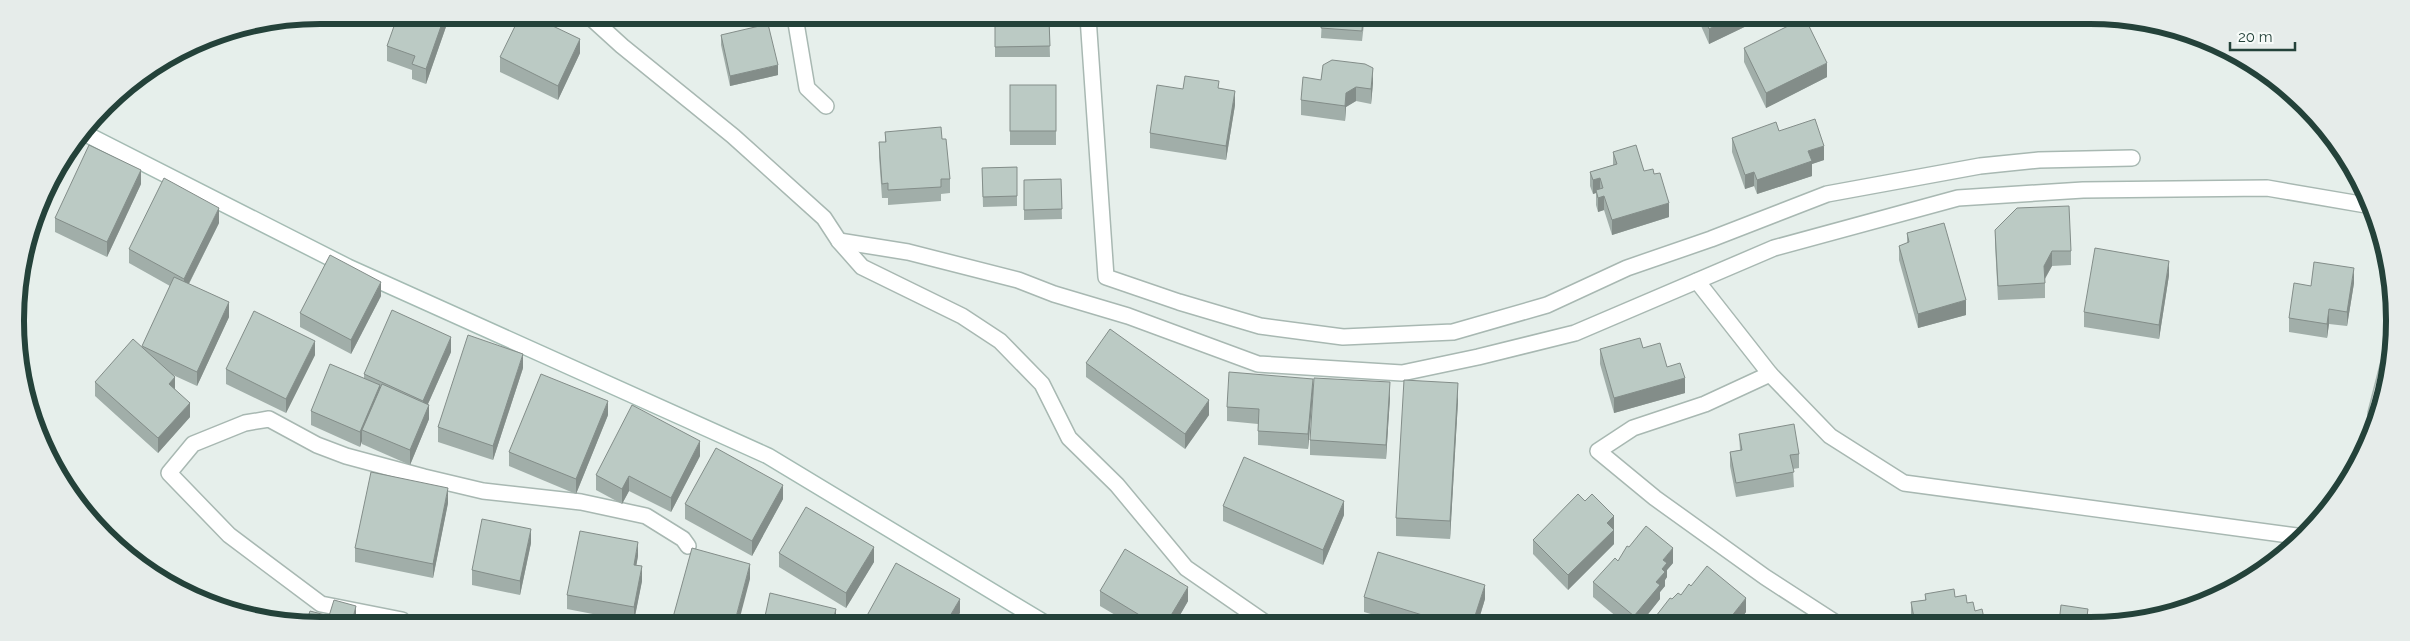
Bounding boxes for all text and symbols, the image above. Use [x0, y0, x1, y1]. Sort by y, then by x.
scale bar [2230, 20, 2295, 52]
text: 20 m [2238, 28, 2273, 46]

